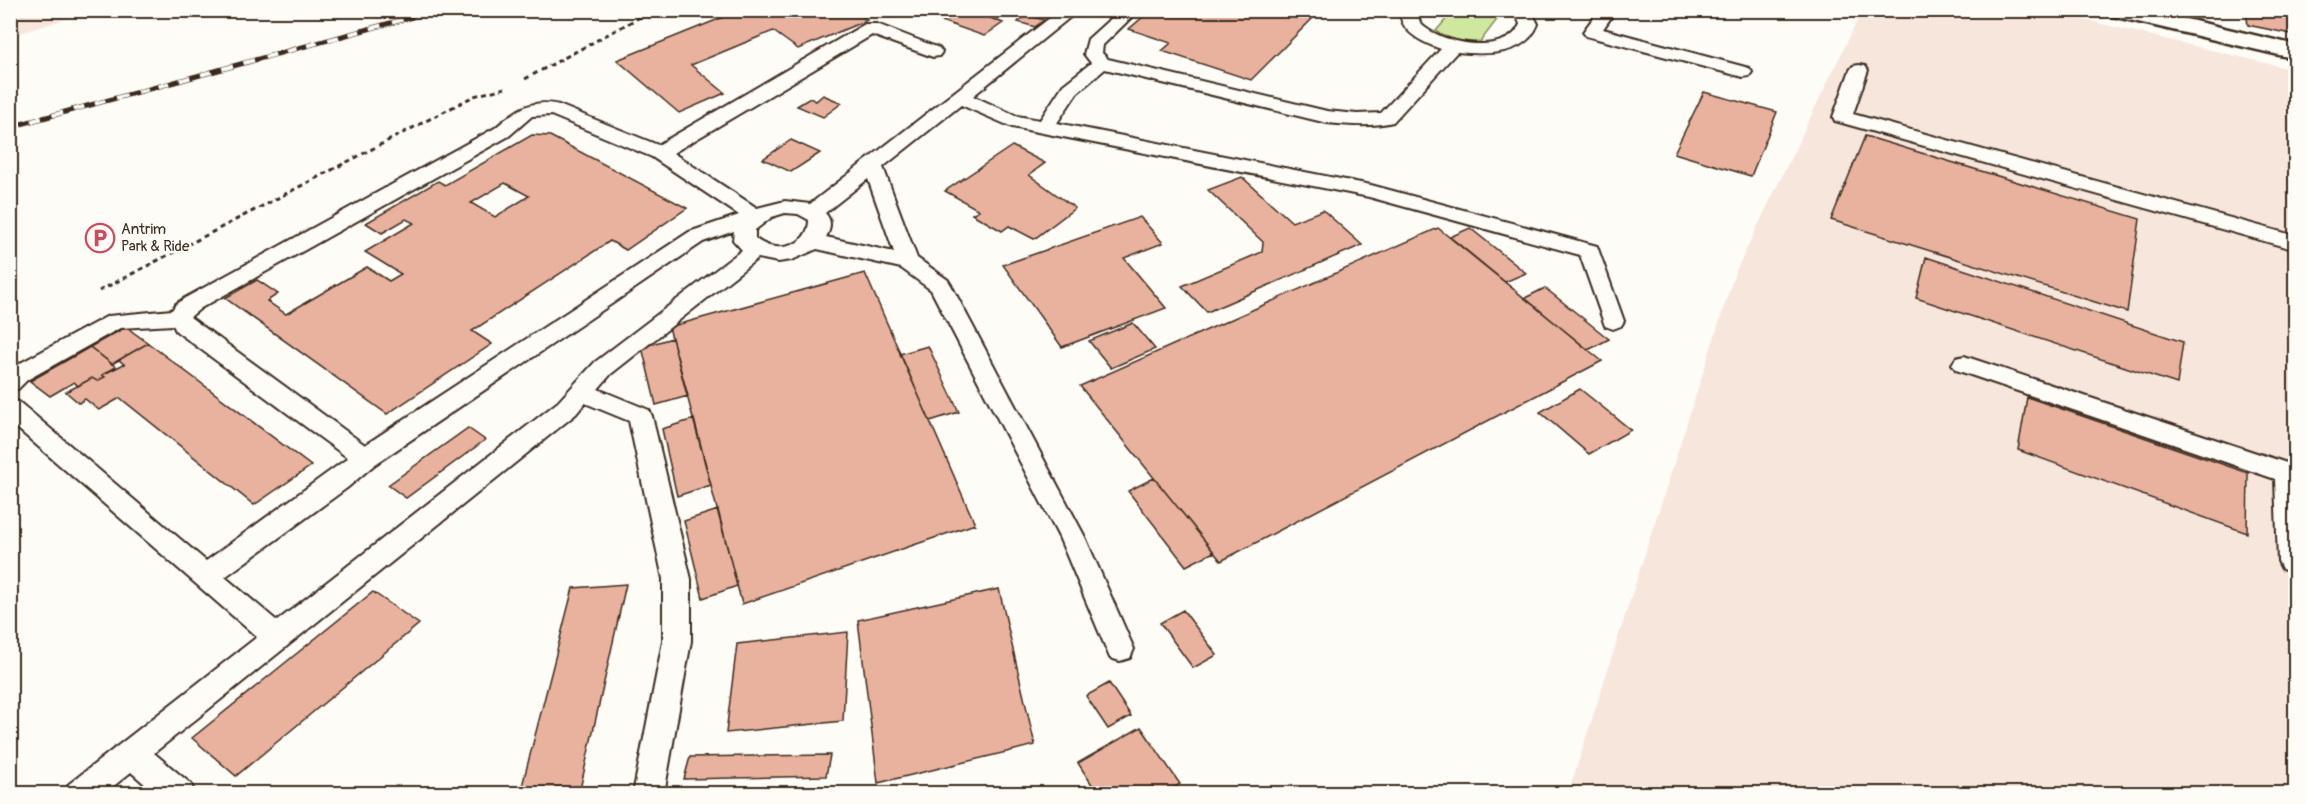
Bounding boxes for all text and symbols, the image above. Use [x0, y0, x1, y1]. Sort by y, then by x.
place label: Antrim Park & Ride [121, 220, 190, 256]
parking icon: Antrim Park & Ride [84, 222, 116, 254]

